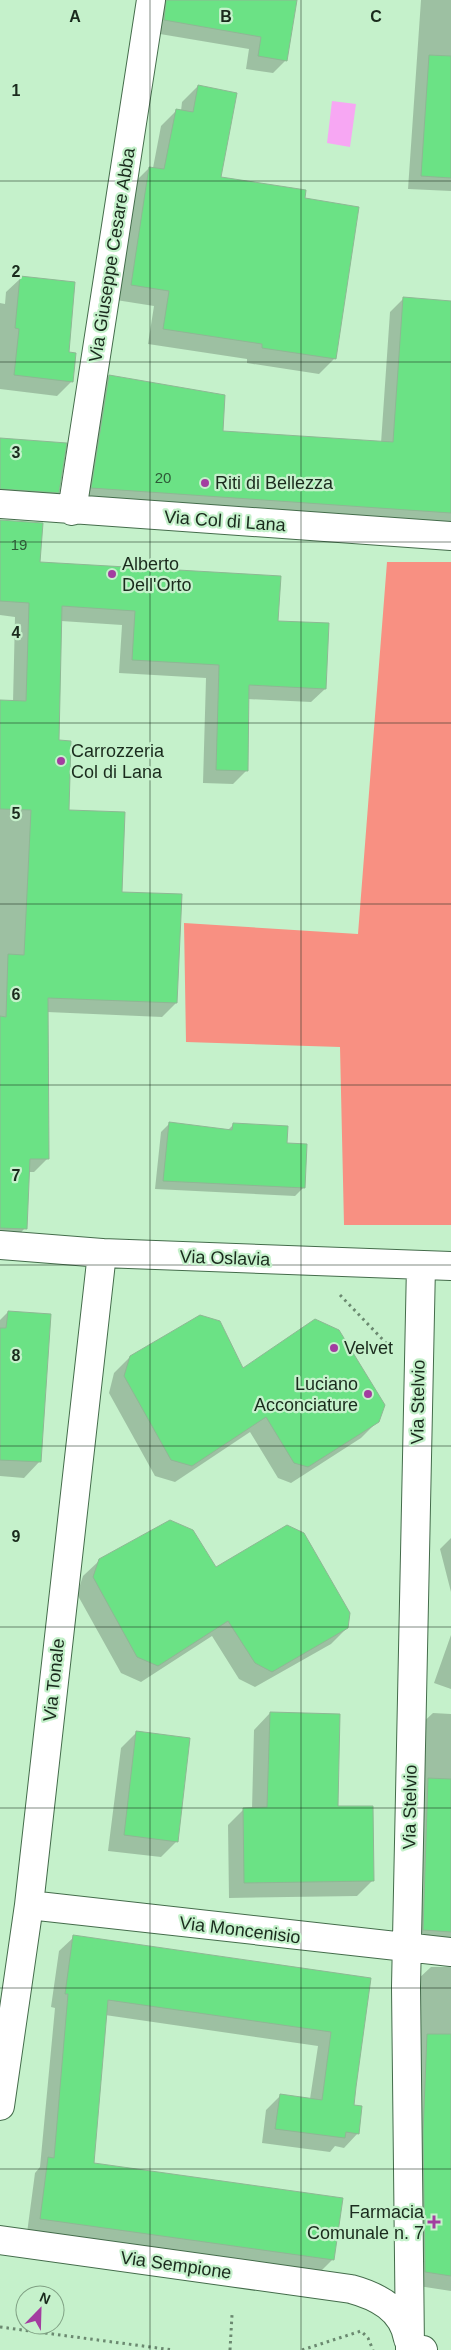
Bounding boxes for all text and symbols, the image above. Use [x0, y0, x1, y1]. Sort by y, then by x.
text: A [69, 8, 81, 25]
text: B [220, 8, 232, 25]
text: C [370, 8, 382, 25]
text: 1 [12, 82, 21, 99]
street label: Via Giuseppe Cesare Abba [85, 145, 139, 364]
text: 2 [12, 263, 21, 280]
text: 3 [12, 444, 21, 461]
house number: 20 [155, 469, 171, 486]
place label: Riti di Bellezza [215, 473, 334, 493]
marker: Riti di Bellezza [199, 477, 211, 489]
street label: Via Col di Lana [164, 507, 287, 535]
house number: 19 [11, 536, 27, 553]
place label: Alberto Dell'Orto [122, 554, 191, 595]
marker: Alberto Dell'Orto [106, 568, 118, 580]
text: 4 [12, 624, 21, 641]
place label: Carrozzeria Col di Lana [71, 741, 165, 782]
marker: Carrozzeria Col di Lana [55, 755, 67, 767]
text: 5 [12, 805, 21, 822]
text: 6 [12, 986, 21, 1003]
text: 7 [12, 1167, 21, 1184]
street label: Via Oslavia [179, 1246, 272, 1270]
place label: Velvet [344, 1338, 393, 1358]
marker: Velvet [328, 1342, 340, 1354]
text: 8 [12, 1347, 21, 1364]
street label: Via Stelvio [407, 1359, 429, 1445]
place label: Luciano Acconciature [254, 1374, 358, 1415]
marker: Luciano Acconciature [362, 1388, 374, 1400]
text: 9 [12, 1528, 21, 1545]
street label: Via Tonale [40, 1637, 68, 1723]
street label: Via Stelvio [399, 1764, 421, 1850]
street label: Via Moncenisio [178, 1913, 302, 1947]
place label: Farmacia Comunale n. 7 [307, 2202, 425, 2243]
marker: Farmacia Comunale n. 7 [428, 2216, 440, 2228]
street label: Via Sempione [119, 2247, 233, 2283]
north arrow [15, 2285, 65, 2335]
text: N [37, 2289, 53, 2307]

